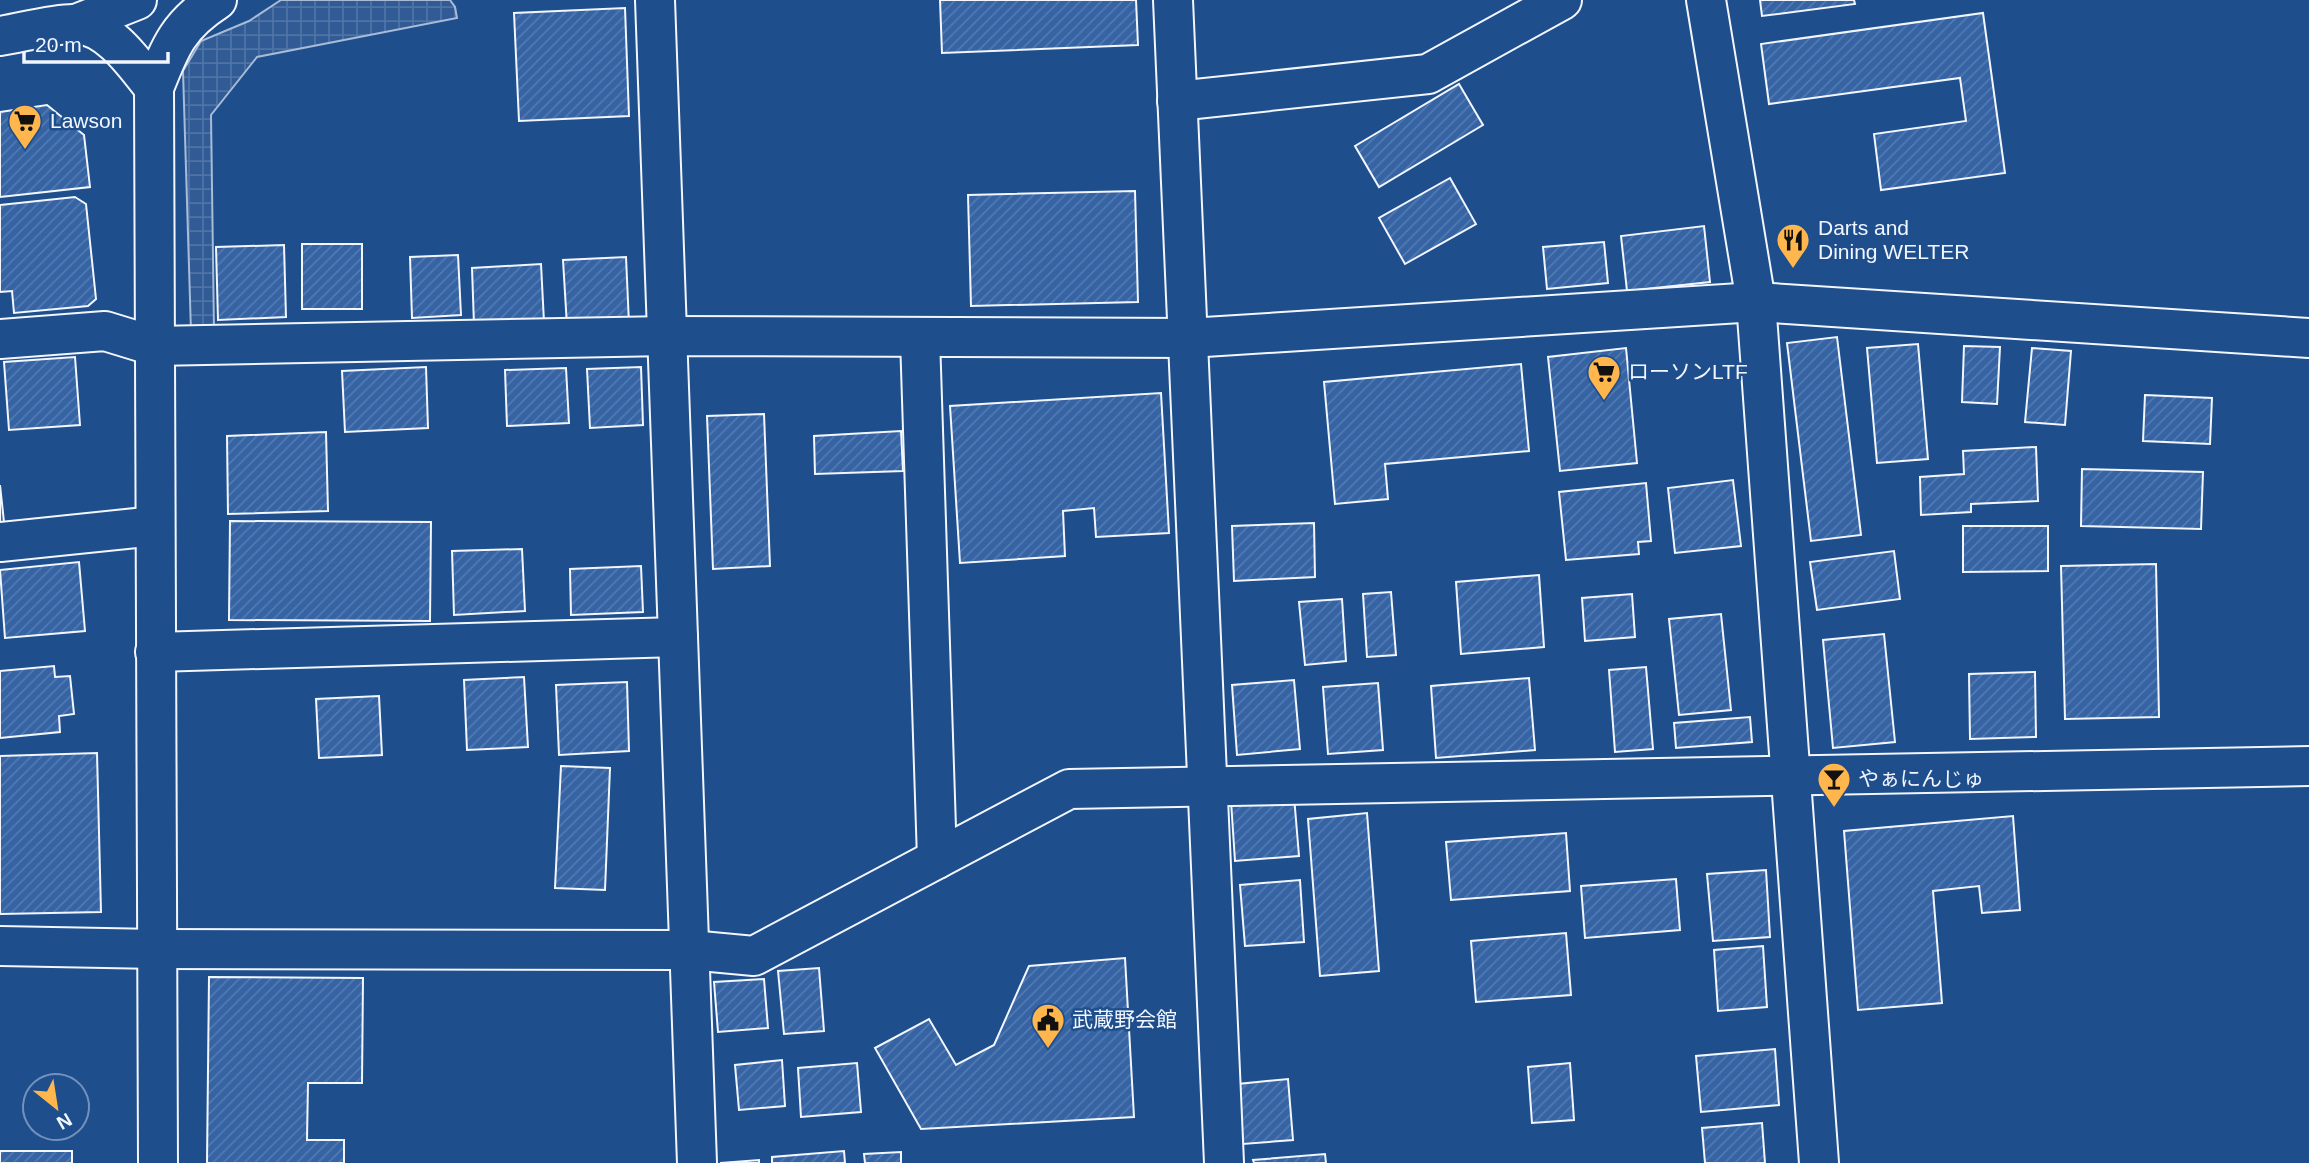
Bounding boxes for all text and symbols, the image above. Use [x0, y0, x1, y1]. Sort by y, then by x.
scale bar [24, 21, 168, 65]
text: 20 m [35, 33, 82, 56]
supermarket icon: Lawson [6, 102, 44, 151]
place label: Lawson [50, 109, 122, 132]
place label: Darts and Dining WELTER [1818, 216, 1969, 263]
restaurant icon: Darts and Dining WELTER [1774, 221, 1812, 270]
supermarket icon: ローソンLTF [1585, 353, 1623, 402]
place label: ローソンLTF [1628, 360, 1748, 383]
bar icon: やぁにんじゅ [1815, 760, 1853, 809]
place label: やぁにんじゅ [1858, 767, 1984, 790]
public building icon: 武蔵野会館 [1029, 1001, 1067, 1050]
place label: 武蔵野会館 [1072, 1008, 1177, 1031]
north arrow [21, 1072, 91, 1142]
text: N [53, 1109, 75, 1134]

